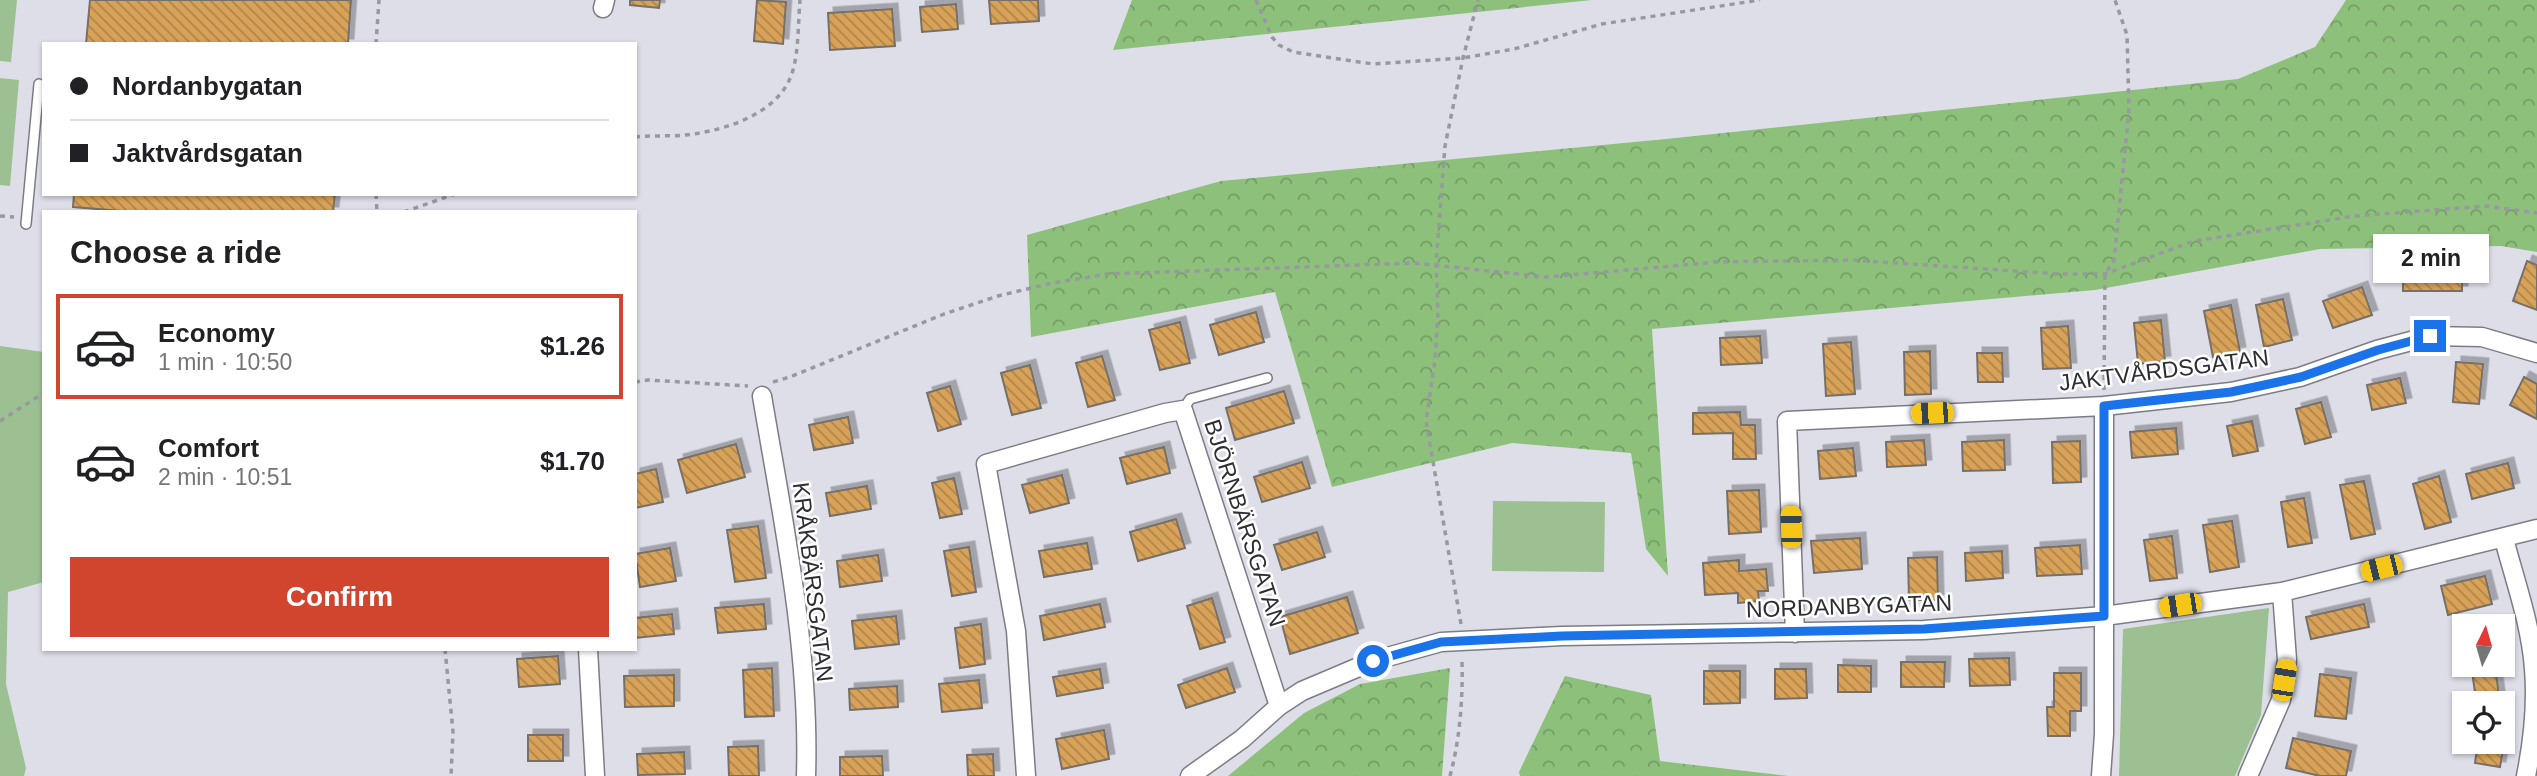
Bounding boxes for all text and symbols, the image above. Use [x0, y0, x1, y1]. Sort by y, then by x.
text: Nordanbygatan [112, 71, 303, 101]
text: Jaktvårdsgatan [112, 138, 303, 168]
text: Choose a ride [70, 234, 282, 270]
callout: 2 min [2372, 234, 2488, 284]
text: 2 min [2401, 245, 2461, 271]
icon: car [74, 315, 137, 378]
text: Economy [158, 318, 275, 348]
route end [2414, 320, 2446, 352]
text: $1.26 [540, 331, 605, 361]
street label: JAKTVÅRDSGATAN [2057, 343, 2270, 396]
text: 1 min · 10:50 [158, 349, 292, 375]
car [1911, 402, 1954, 424]
street label: BJÖRNBÄRSGATAN [1199, 416, 1291, 630]
icon: car [74, 430, 137, 493]
text: Comfort [158, 433, 259, 463]
text: $1.70 [540, 446, 605, 476]
text: 2 min · 10:51 [158, 464, 292, 490]
street label: KRÅKBÄRSGATAN [788, 480, 839, 683]
car [1780, 506, 1803, 548]
car [2359, 553, 2404, 583]
button: Confirm [70, 557, 609, 637]
street label: NORDANBYGATAN [1746, 589, 1952, 623]
car [2158, 591, 2203, 619]
north arrow [2452, 614, 2515, 677]
map controls [2452, 614, 2515, 754]
route start [1357, 645, 1389, 677]
car [2271, 658, 2298, 702]
button: locate [2452, 691, 2515, 754]

